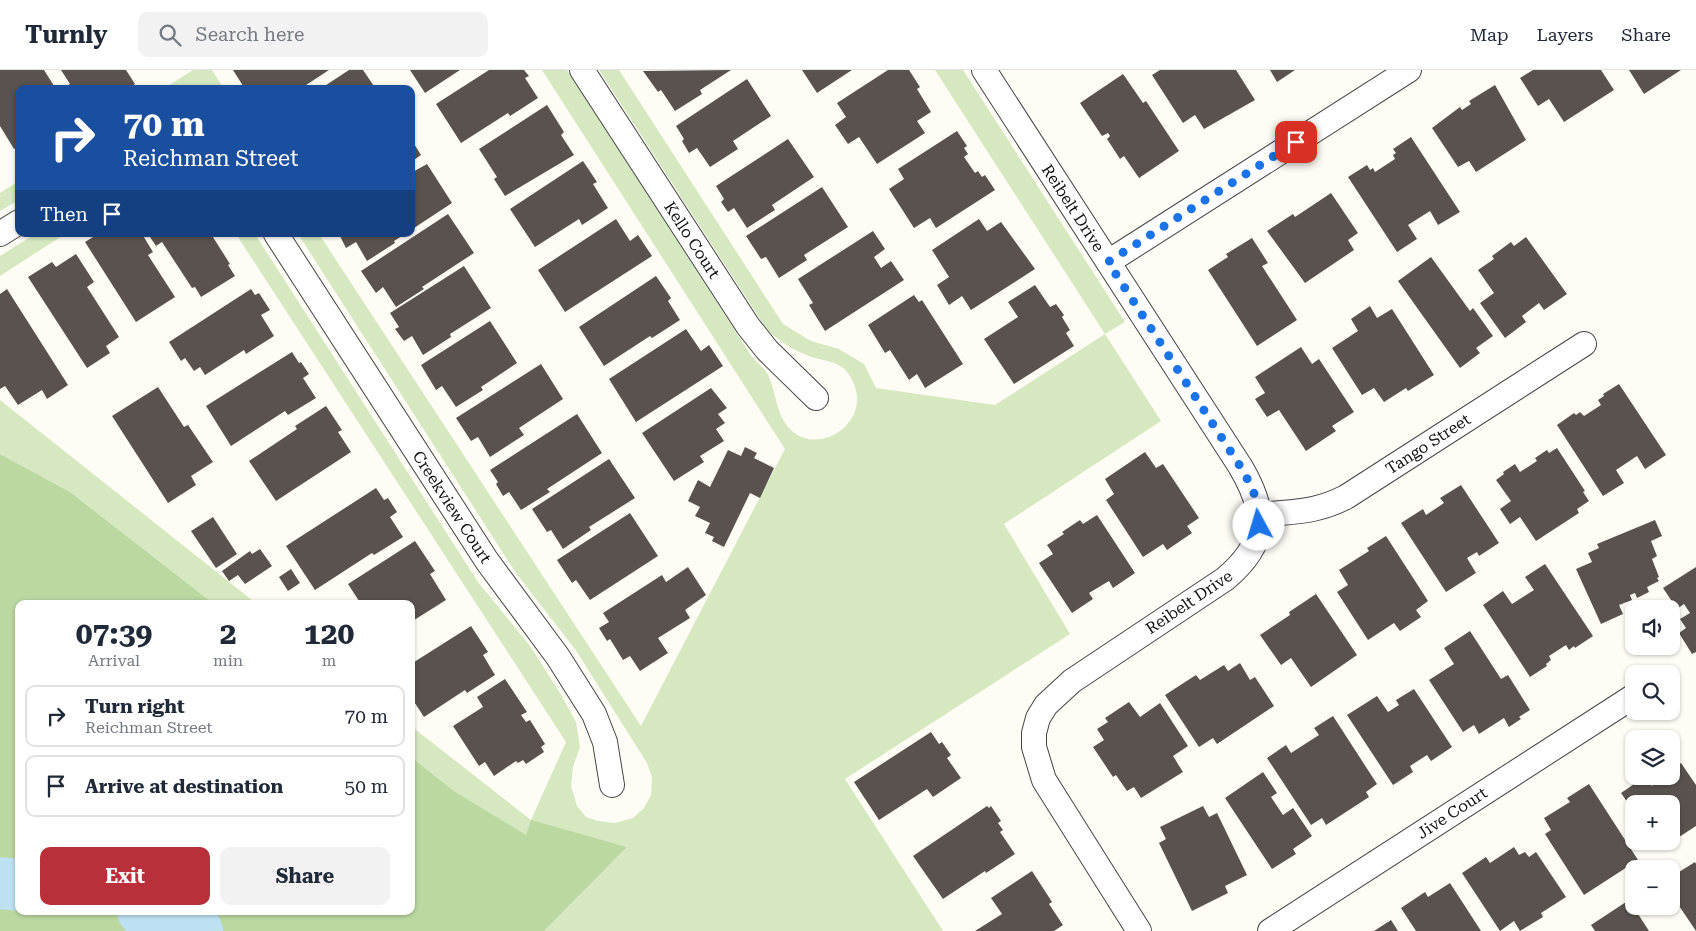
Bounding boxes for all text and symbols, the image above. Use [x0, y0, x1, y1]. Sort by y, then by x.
search box [138, 12, 488, 57]
text: Turnly [25, 21, 108, 49]
icon: search [156, 21, 184, 49]
text: Search here [196, 23, 304, 46]
text: Map [1470, 24, 1509, 45]
text: Layers [1537, 24, 1593, 45]
text: Share [1621, 24, 1671, 45]
text: 70 m [123, 104, 205, 145]
icon: right [40, 105, 105, 170]
pin [1275, 121, 1317, 163]
icon: arrive [1282, 128, 1310, 156]
text: Reichman Street [123, 146, 298, 171]
street label: Reibelt Drive [1038, 161, 1108, 255]
street label: Kello Court [660, 198, 724, 282]
icon: arrive [98, 200, 126, 228]
text: Then [40, 203, 88, 226]
street label: Tango Street [1382, 410, 1474, 478]
street label: Creekview Court [409, 447, 495, 567]
position arrow [1232, 498, 1284, 550]
street label: Reibelt Drive [1142, 566, 1236, 638]
map controls [1625, 600, 1680, 915]
button: sound [1625, 600, 1680, 655]
text: 07:39 [76, 616, 152, 651]
text: 2 [220, 616, 236, 651]
text: 120 [304, 616, 354, 651]
text: Arrival [88, 651, 140, 670]
text: min [213, 651, 243, 670]
text: m [322, 651, 336, 670]
button: search [1625, 665, 1680, 720]
text: Turn right [85, 695, 185, 718]
icon: right [42, 702, 70, 730]
text: 70 m [345, 705, 388, 728]
text: Reichman Street [85, 718, 213, 737]
button: layers [1625, 730, 1680, 785]
icon: arrive [42, 772, 70, 800]
text: Arrive at destination [85, 775, 283, 798]
text: 50 m [345, 775, 388, 798]
street label: Jive Court [1413, 783, 1491, 843]
button: + [1625, 795, 1680, 850]
button: Exit [40, 847, 210, 905]
button: Share [220, 847, 390, 905]
button: − [1625, 860, 1680, 915]

